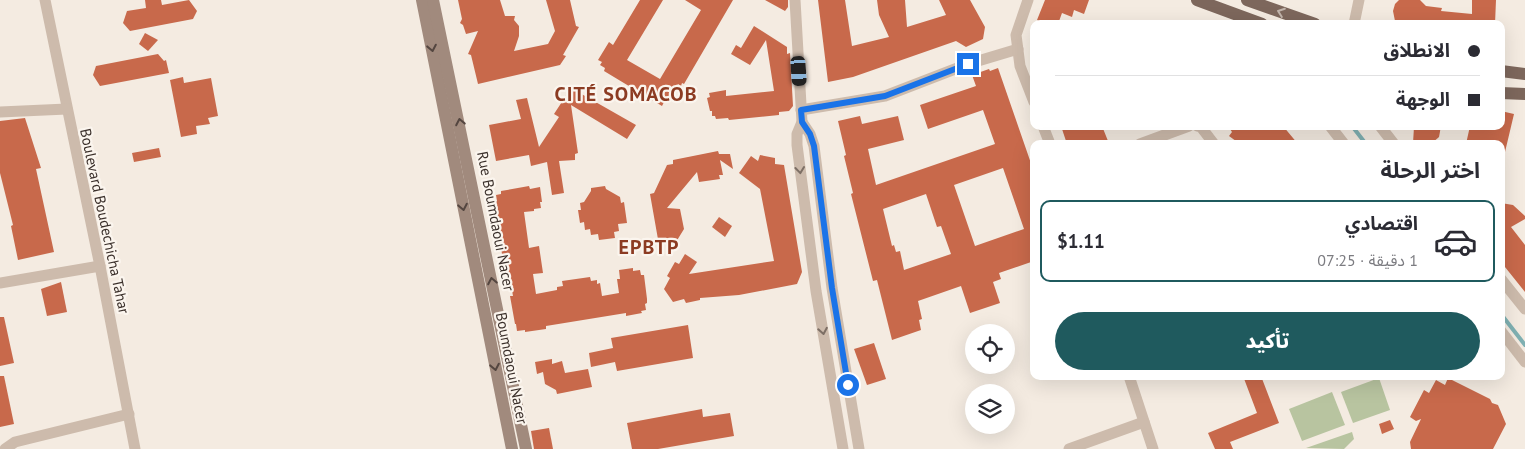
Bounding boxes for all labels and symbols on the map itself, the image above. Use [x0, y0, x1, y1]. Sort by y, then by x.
one-way arrow [1278, 8, 1286, 18]
one-way arrow [426, 43, 437, 52]
route end [957, 53, 979, 75]
car [790, 56, 807, 86]
district label: CITÉ SOMACOB [555, 81, 697, 107]
one-way arrow [455, 118, 465, 126]
street label: Boulevard Boudechicha Tahar [76, 127, 134, 315]
street label: Rue Boumdaoui Nacer [473, 150, 519, 292]
one-way arrow [794, 166, 805, 174]
one-way arrow [458, 203, 468, 212]
district label: EPBTP [619, 234, 679, 260]
one-way arrow [487, 277, 497, 286]
street label: Boumdaoui Nacer [492, 311, 532, 425]
one-way arrow [817, 326, 827, 335]
one-way arrow [489, 362, 500, 371]
route start [837, 374, 859, 396]

